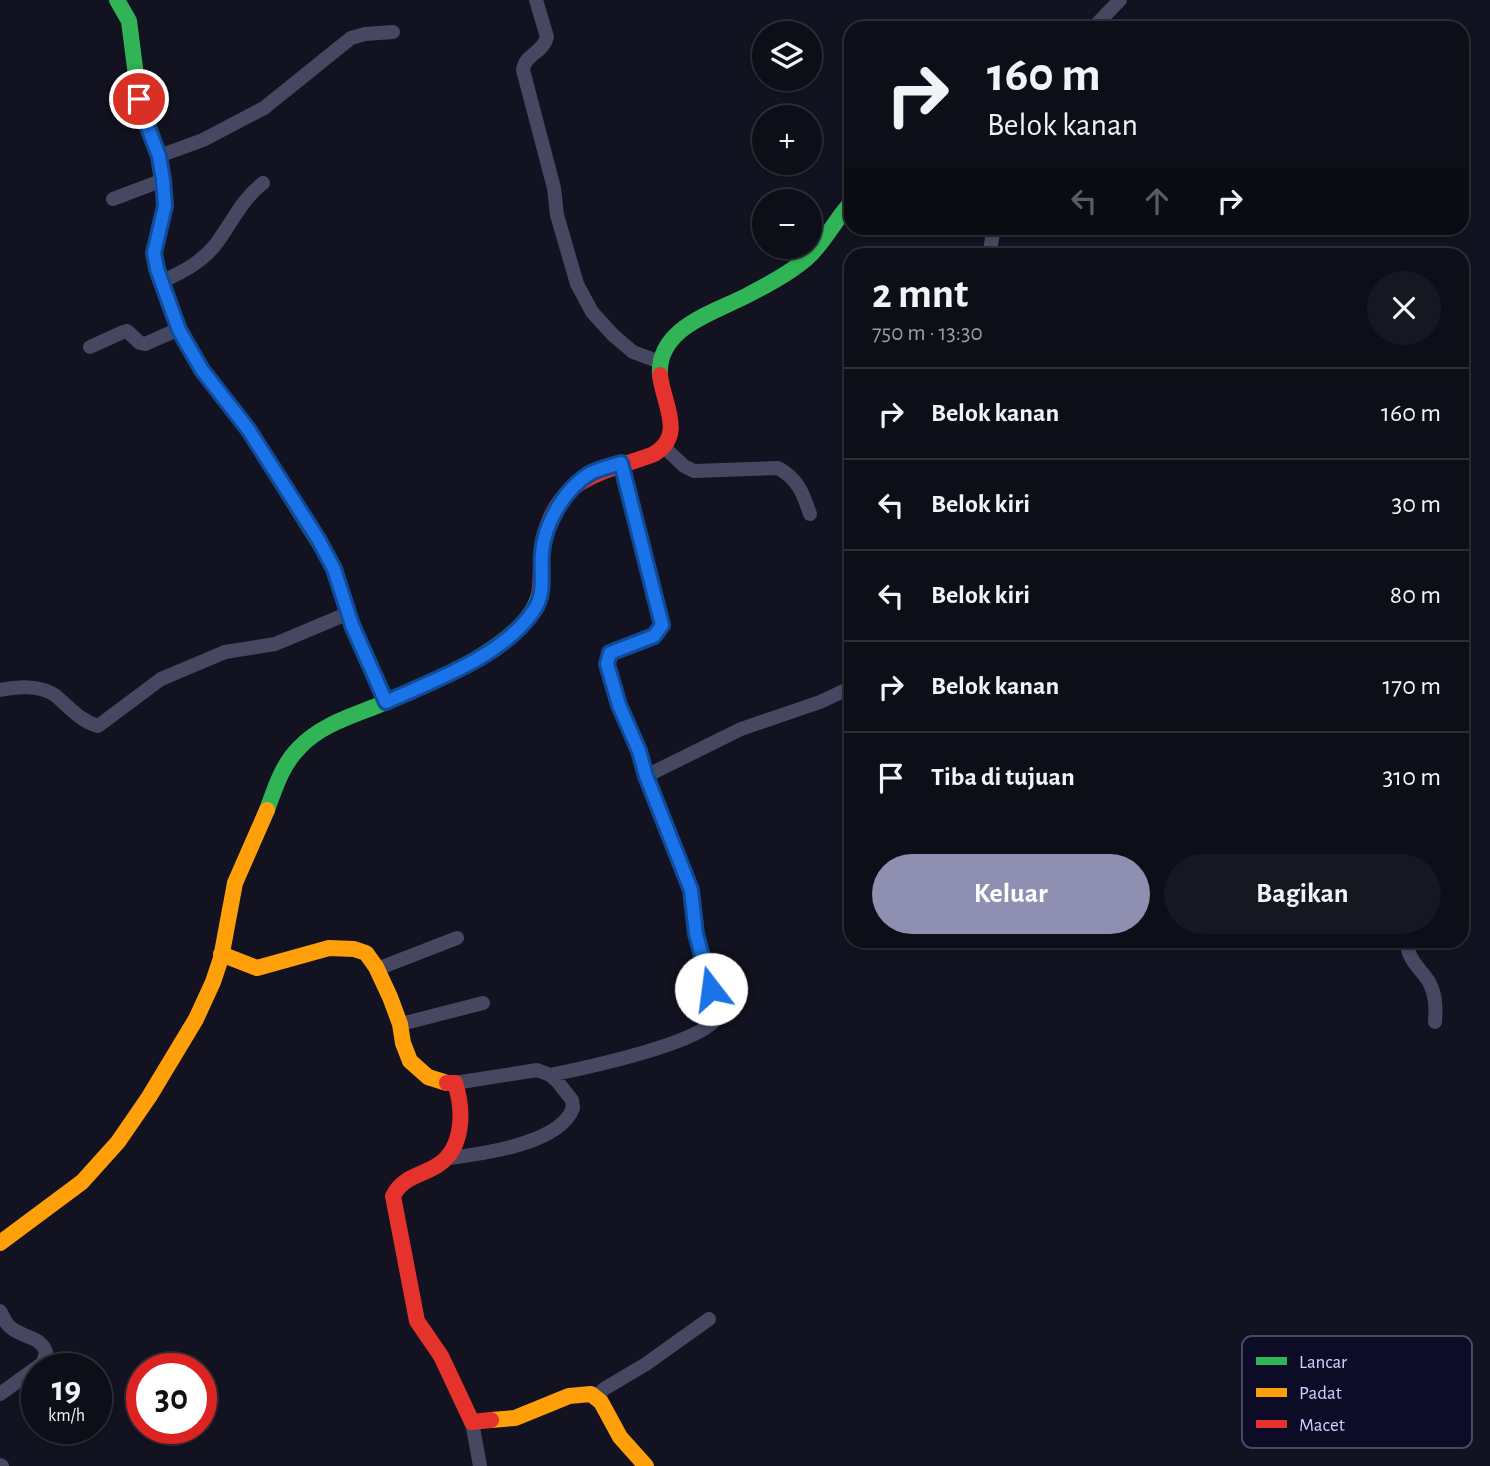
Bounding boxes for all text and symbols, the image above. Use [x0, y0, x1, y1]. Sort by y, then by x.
map controls [752, 21, 822, 259]
button: layers [752, 21, 822, 91]
icon: right [872, 49, 963, 140]
text: 160 m [987, 51, 1101, 100]
pin [109, 69, 169, 129]
icon: arrive [120, 80, 158, 118]
button: + [752, 105, 822, 175]
text: Belok kanan [987, 109, 1138, 141]
icon: left [1065, 182, 1103, 220]
icon: ahead [1138, 182, 1176, 220]
icon: right [1211, 182, 1249, 220]
button: − [752, 189, 822, 259]
button: close [1367, 271, 1441, 345]
text: 2 mnt [872, 273, 968, 315]
text: 750 m · 13:30 [872, 322, 983, 345]
icon: right [872, 395, 910, 433]
text: Belok kanan [931, 400, 1059, 426]
text: 160 m [1381, 400, 1441, 426]
icon: left [872, 486, 910, 524]
text: Belok kiri [931, 491, 1030, 517]
text: 30 m [1391, 491, 1441, 517]
icon: left [872, 577, 910, 615]
text: Belok kiri [931, 582, 1030, 608]
text: 80 m [1390, 582, 1441, 608]
icon: right [872, 668, 910, 706]
text: Belok kanan [931, 673, 1059, 699]
text: 170 m [1382, 673, 1441, 699]
icon: arrive [872, 759, 910, 797]
text: Tiba di tujuan [931, 764, 1075, 790]
text: 310 m [1383, 764, 1441, 790]
button: Keluar [872, 854, 1150, 934]
button: Bagikan [1164, 854, 1441, 934]
position arrow [674, 952, 748, 1026]
legend [1242, 1336, 1472, 1448]
speed limit sign: 30 [126, 1353, 217, 1444]
text: Lancar [1299, 1353, 1347, 1372]
text: 19 [52, 1372, 81, 1407]
text: Padat [1299, 1384, 1342, 1403]
text: km/h [48, 1407, 85, 1425]
text: Macet [1299, 1416, 1345, 1435]

